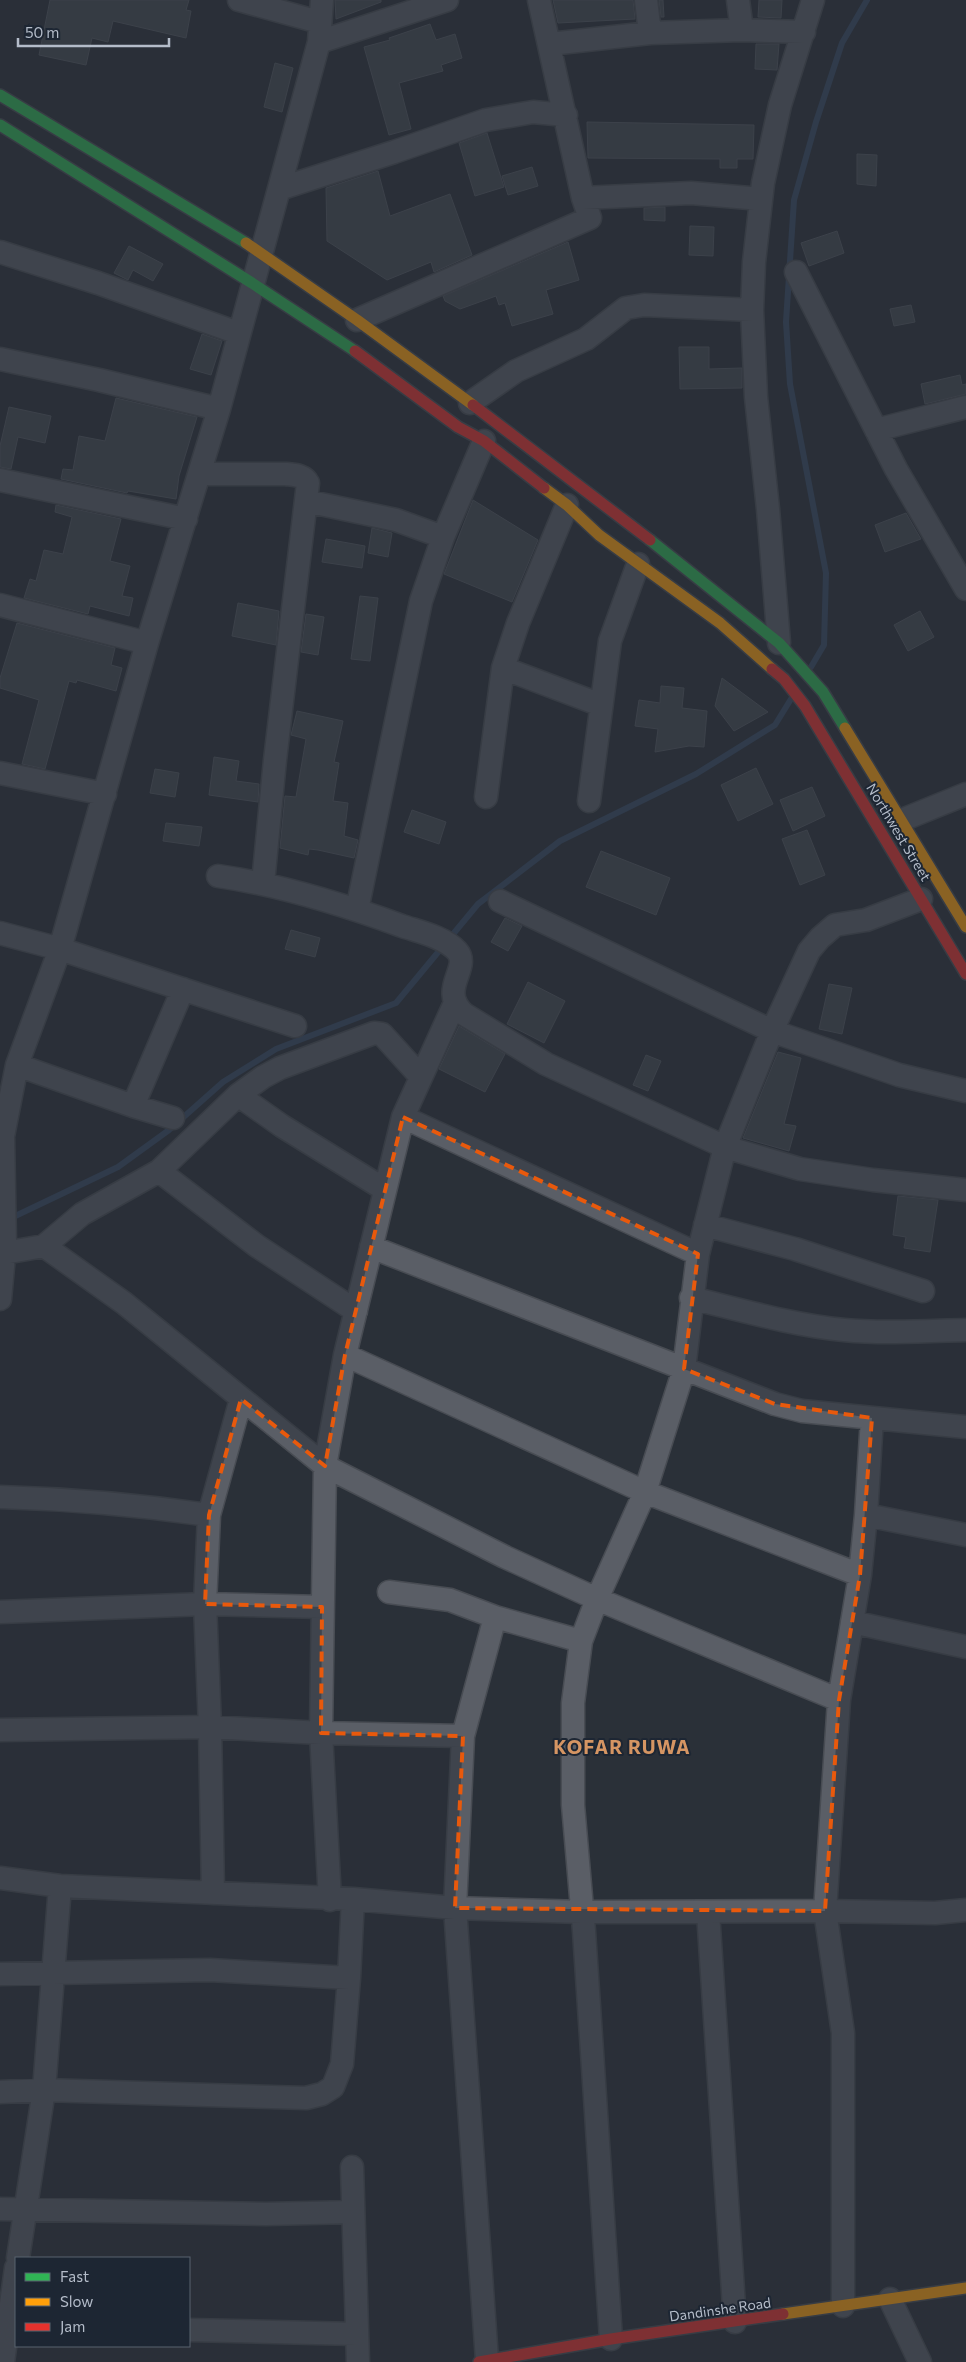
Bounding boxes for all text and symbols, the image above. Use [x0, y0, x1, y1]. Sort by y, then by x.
scale bar [18, 15, 169, 47]
text: 50 m [25, 23, 59, 41]
street label: Northwest Street [863, 780, 935, 884]
district label: KOFAR RUWA [553, 1735, 691, 1758]
legend [15, 2257, 190, 2347]
text: Fast [60, 2267, 89, 2285]
text: Slow [60, 2292, 93, 2310]
street label: Dandinshe Road [668, 2293, 772, 2325]
text: Jam [60, 2317, 85, 2335]

